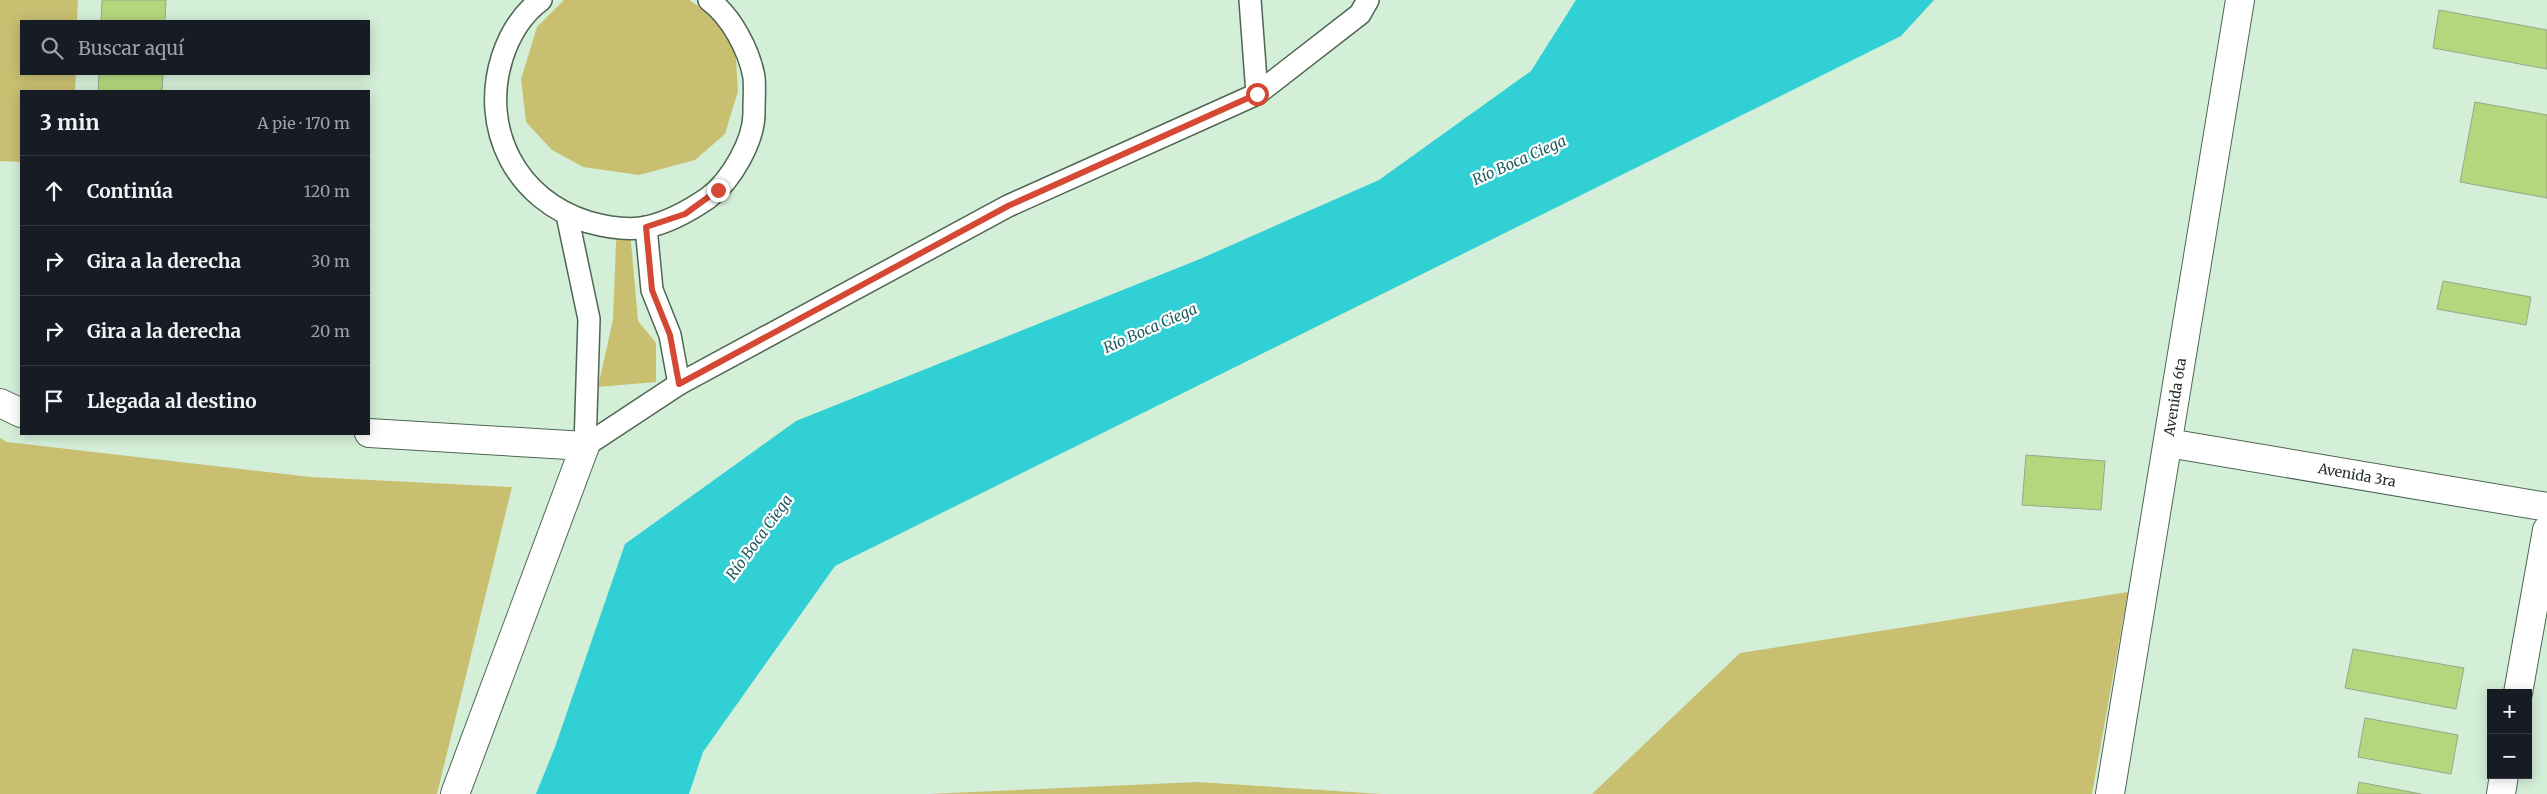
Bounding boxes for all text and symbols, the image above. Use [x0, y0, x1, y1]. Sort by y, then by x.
search box [20, 20, 370, 75]
icon: search [38, 34, 66, 62]
text: Buscar aquí [78, 36, 184, 60]
route start [1246, 83, 1269, 106]
text: 3 min [40, 109, 99, 136]
text: A pie · 170 m [257, 113, 350, 133]
water label: Río Boca Ciega [1469, 131, 1569, 189]
icon: ahead [40, 177, 68, 205]
text: Continúa [87, 179, 173, 203]
route end [707, 179, 730, 202]
text: 120 m [304, 181, 350, 201]
icon: right [40, 247, 68, 275]
text: Gira a la derecha [87, 249, 241, 273]
text: 30 m [311, 251, 350, 271]
water label: Río Boca Ciega [1100, 299, 1200, 357]
icon: right [40, 317, 68, 345]
text: Gira a la derecha [87, 319, 241, 343]
text: 20 m [311, 321, 350, 341]
street label: Avenida 6ta [2160, 356, 2190, 438]
icon: arrive [40, 387, 68, 415]
text: Llegada al destino [87, 389, 257, 413]
street label: Avenida 3ra [2316, 459, 2398, 491]
water label: Río Boca Ciega [722, 491, 796, 583]
map controls [2487, 689, 2532, 779]
button: + [2487, 689, 2532, 734]
button: − [2487, 734, 2532, 779]

